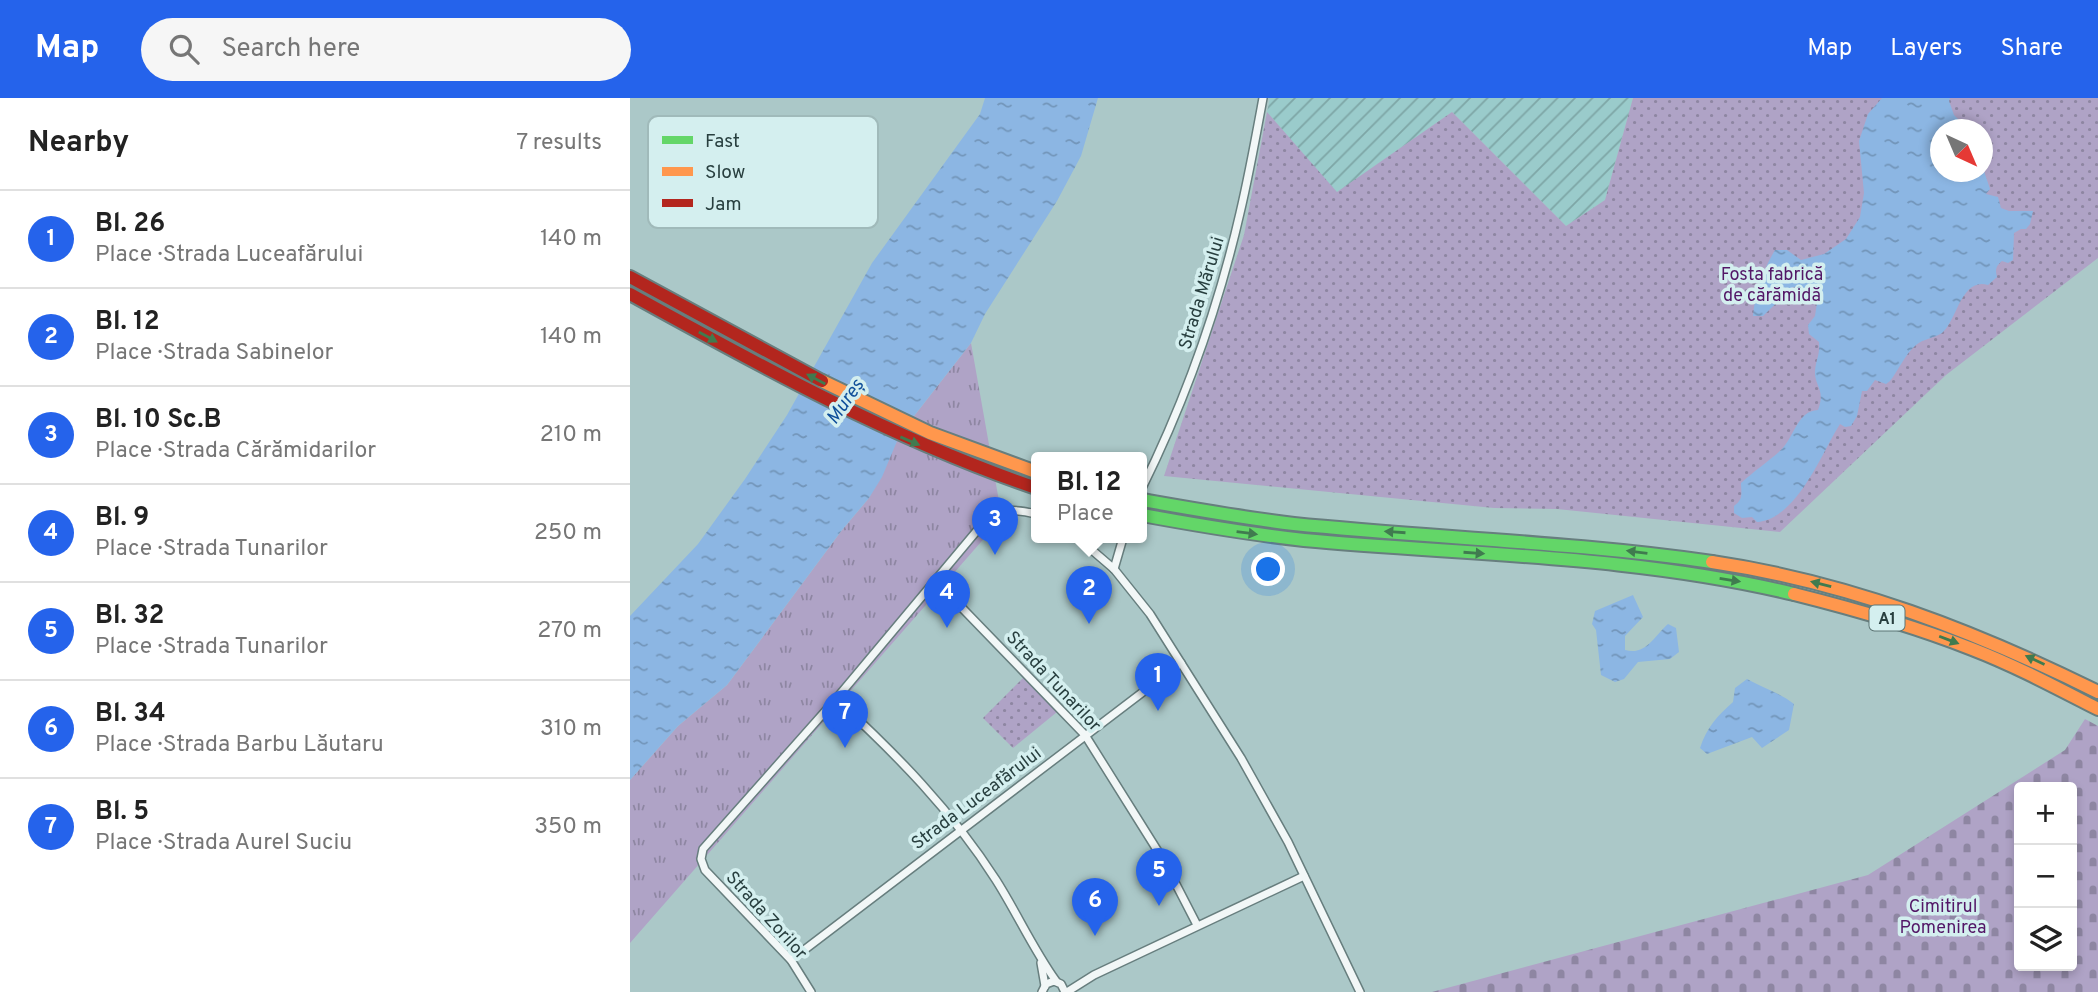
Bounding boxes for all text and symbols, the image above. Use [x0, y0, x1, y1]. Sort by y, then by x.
search box [141, 18, 631, 81]
text: Map [35, 28, 99, 70]
icon: search [165, 30, 203, 68]
text: Search here [221, 33, 360, 66]
text: Map [1807, 34, 1852, 64]
text: Layers [1890, 34, 1962, 64]
text: Share [2000, 34, 2063, 64]
legend [648, 116, 878, 228]
north arrow [1930, 119, 1993, 182]
text: Nearby [28, 125, 129, 162]
text: 7 results [516, 129, 602, 158]
text: Fast [705, 130, 740, 154]
text: Slow [705, 161, 745, 185]
text: Jam [705, 193, 742, 217]
text: Bl. 26 [95, 208, 165, 241]
text: 1 [46, 225, 56, 254]
text: 140 m [540, 225, 602, 254]
street label: Strada Mărului [1174, 234, 1230, 353]
text: Place · Strada Luceafărului [95, 241, 363, 270]
park label: Fosta fabrică de cărămidă [1721, 264, 1823, 308]
text: Bl. 12 [95, 306, 160, 339]
text: 2 [44, 323, 58, 352]
text: 140 m [540, 323, 602, 352]
one-way arrow [698, 331, 718, 343]
text: Place · Strada Sabinelor [95, 339, 334, 368]
one-way arrow [806, 373, 826, 384]
water label: Mureș [821, 374, 870, 430]
text: Bl. 10 Sc.B [95, 404, 222, 437]
text: 3 [44, 421, 58, 450]
text: 210 m [540, 421, 602, 450]
one-way arrow [900, 435, 920, 447]
text: Place · Strada Cărămidarilor [95, 437, 376, 466]
popup [1031, 452, 1147, 543]
text: Bl. 12 [1057, 467, 1121, 500]
pin: 3 [972, 497, 1018, 555]
text: Place [1057, 500, 1114, 529]
text: Bl. 9 [95, 502, 149, 535]
text: 4 [44, 519, 58, 548]
text: 250 m [534, 519, 602, 548]
one-way arrow [1384, 526, 1406, 537]
one-way arrow [1237, 528, 1259, 539]
text: Place · Strada Tunarilor [95, 535, 328, 564]
one-way arrow [1626, 547, 1648, 558]
one-way arrow [1463, 548, 1485, 559]
your location [1251, 552, 1285, 586]
pin: 2 [1066, 566, 1112, 624]
pin: 4 [924, 570, 970, 628]
one-way arrow [1719, 575, 1741, 586]
one-way arrow [1810, 578, 1832, 589]
text: Bl. 32 [95, 600, 164, 633]
road number: A1 [1870, 606, 1904, 631]
text: 5 [44, 617, 58, 646]
text: 270 m [537, 617, 602, 646]
street label: Strada Tunarilor [1000, 627, 1105, 737]
text: Place · Strada Tunarilor [95, 633, 328, 662]
one-way arrow [1939, 635, 1960, 646]
pin: 1 [1135, 653, 1181, 711]
one-way arrow [2024, 654, 2045, 665]
pin: 7 [822, 690, 868, 748]
text: Bl. 34 [95, 698, 166, 731]
text: 6 [44, 715, 58, 744]
text: 310 m [540, 715, 602, 744]
text: Place · Strada Barbu Lăutaru [95, 731, 384, 760]
street label: Strada Luceafărului [907, 743, 1047, 856]
map controls [2014, 782, 2077, 971]
button: + [2014, 782, 2077, 845]
text: Bl. 5 [95, 796, 149, 829]
text: 7 [45, 813, 57, 842]
text: 350 m [534, 813, 602, 842]
text: Place · Strada Aurel Suciu [95, 829, 352, 858]
button: − [2014, 845, 2077, 908]
pin: 5 [1136, 848, 1182, 906]
street label: Strada Zorilor [720, 867, 812, 965]
pin: 6 [1072, 878, 1118, 936]
park label: Cimitirul Pomenirea [1899, 896, 1987, 940]
button: layers [2014, 908, 2077, 971]

